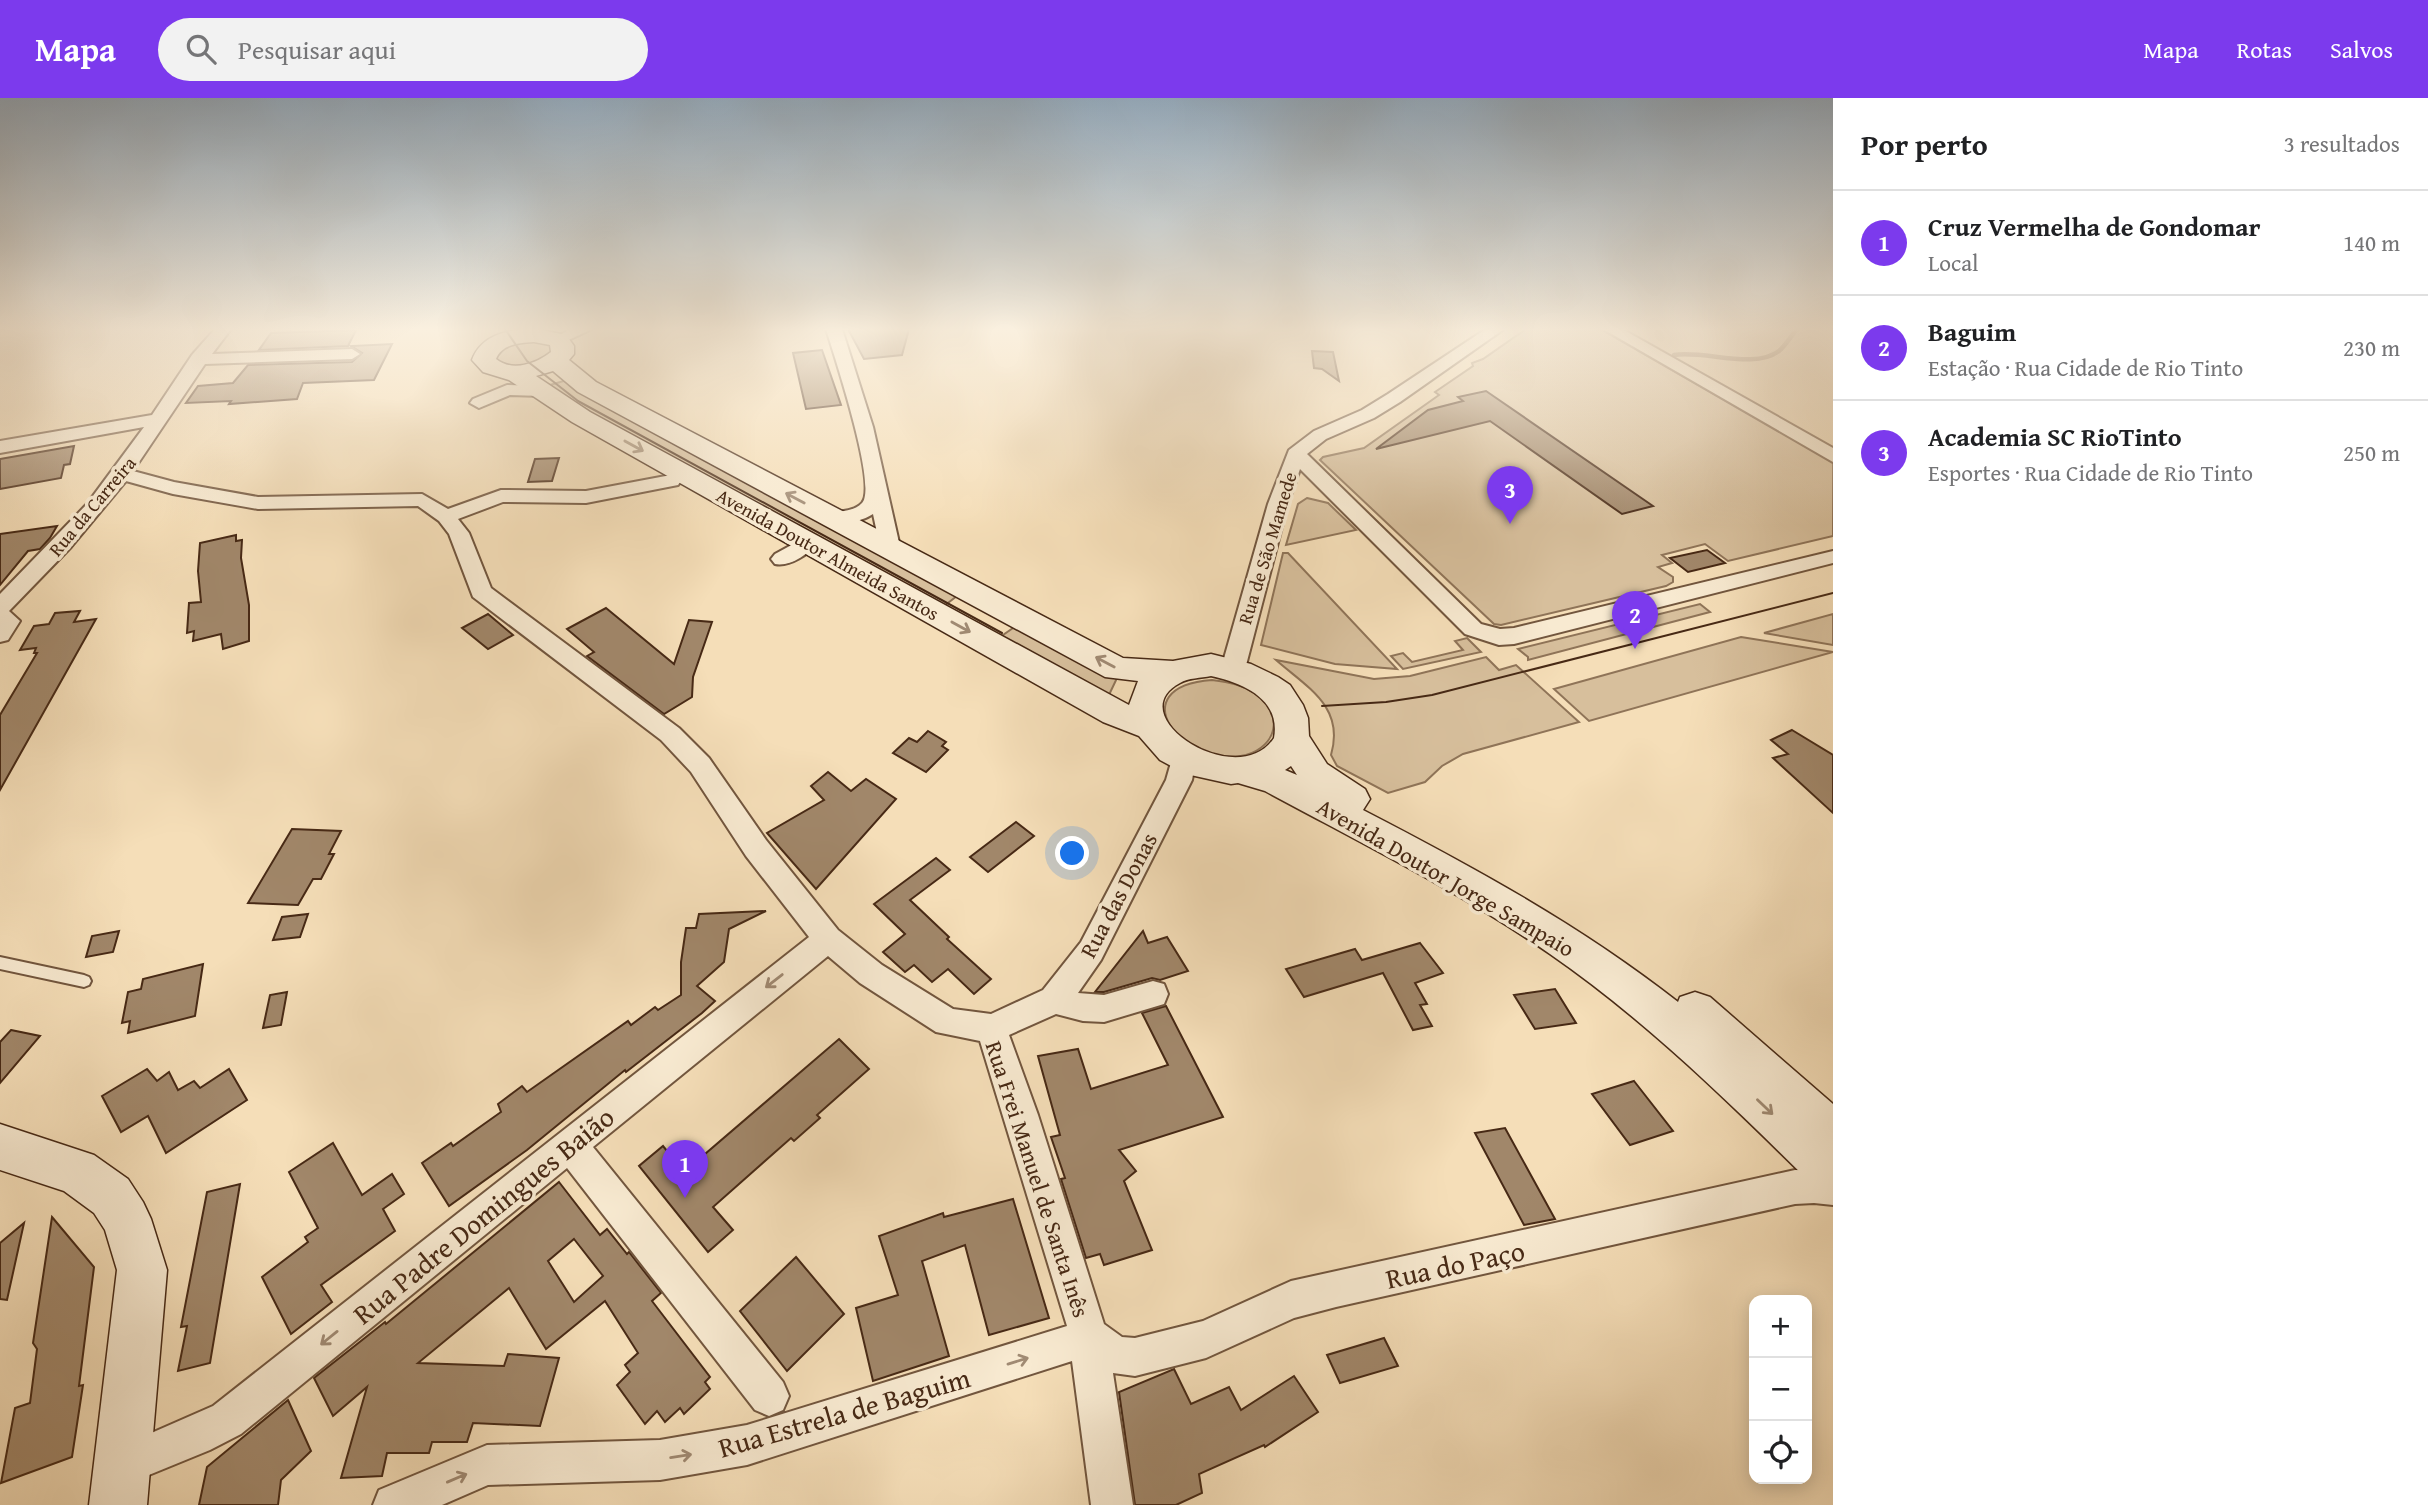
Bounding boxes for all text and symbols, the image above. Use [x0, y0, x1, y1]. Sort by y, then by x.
search box [158, 18, 648, 81]
text: Mapa [35, 25, 116, 73]
icon: search [182, 30, 220, 68]
text: Pesquisar aqui [238, 30, 396, 69]
text: Mapa [2143, 32, 2199, 67]
text: Rotas [2237, 32, 2292, 67]
text: Salvos [2330, 32, 2393, 67]
text: Por perto [1861, 122, 1988, 166]
text: 3 resultados [2284, 127, 2400, 160]
text: Cruz Vermelha de Gondomar [1928, 207, 2261, 246]
text: 1 [1878, 226, 1890, 259]
text: 140 m [2343, 226, 2400, 259]
text: Local [1928, 246, 1978, 279]
text: Baguim [1928, 312, 2016, 351]
text: 2 [1878, 331, 1890, 364]
text: 230 m [2343, 331, 2400, 364]
text: Estação · Rua Cidade de Rio Tinto [1928, 351, 2243, 384]
text: Academia SC RioTinto [1928, 417, 2182, 456]
text: 3 [1878, 436, 1890, 469]
text: 250 m [2343, 436, 2400, 469]
one-way arrow [623, 439, 643, 453]
street label: Rua da Carreira [42, 450, 142, 562]
text: Esportes · Rua Cidade de Rio Tinto [1928, 456, 2253, 489]
pin: 3 [1487, 466, 1533, 524]
street label: Rua de São Mamede [1231, 468, 1303, 628]
street label: Avenida Doutor Almeida Santos [712, 481, 944, 627]
one-way arrow [786, 491, 806, 505]
pin: 2 [1612, 591, 1658, 649]
one-way arrow [950, 621, 971, 634]
one-way arrow [1095, 655, 1116, 668]
street label: Avenida Doutor Jorge Sampaio [1311, 790, 1581, 964]
street label: Rua das Donas [1071, 827, 1165, 963]
your location [1055, 836, 1089, 870]
one-way arrow [765, 973, 784, 988]
street label: Rua Frei Manuel de Santa Inês [978, 1037, 1098, 1321]
street label: Rua Padre Domingues Baião [343, 1096, 623, 1334]
one-way arrow [1756, 1098, 1773, 1115]
pin: 1 [662, 1140, 708, 1198]
street label: Rua do Paço [1382, 1229, 1528, 1299]
map controls [1749, 1295, 1812, 1484]
button: + [1749, 1295, 1812, 1358]
one-way arrow [321, 1330, 339, 1346]
one-way arrow [1006, 1354, 1028, 1366]
street label: Rua Estrela de Baguim [713, 1356, 975, 1468]
button: − [1749, 1358, 1812, 1421]
button: locate [1749, 1421, 1812, 1484]
one-way arrow [669, 1449, 692, 1462]
one-way arrow [446, 1471, 467, 1484]

